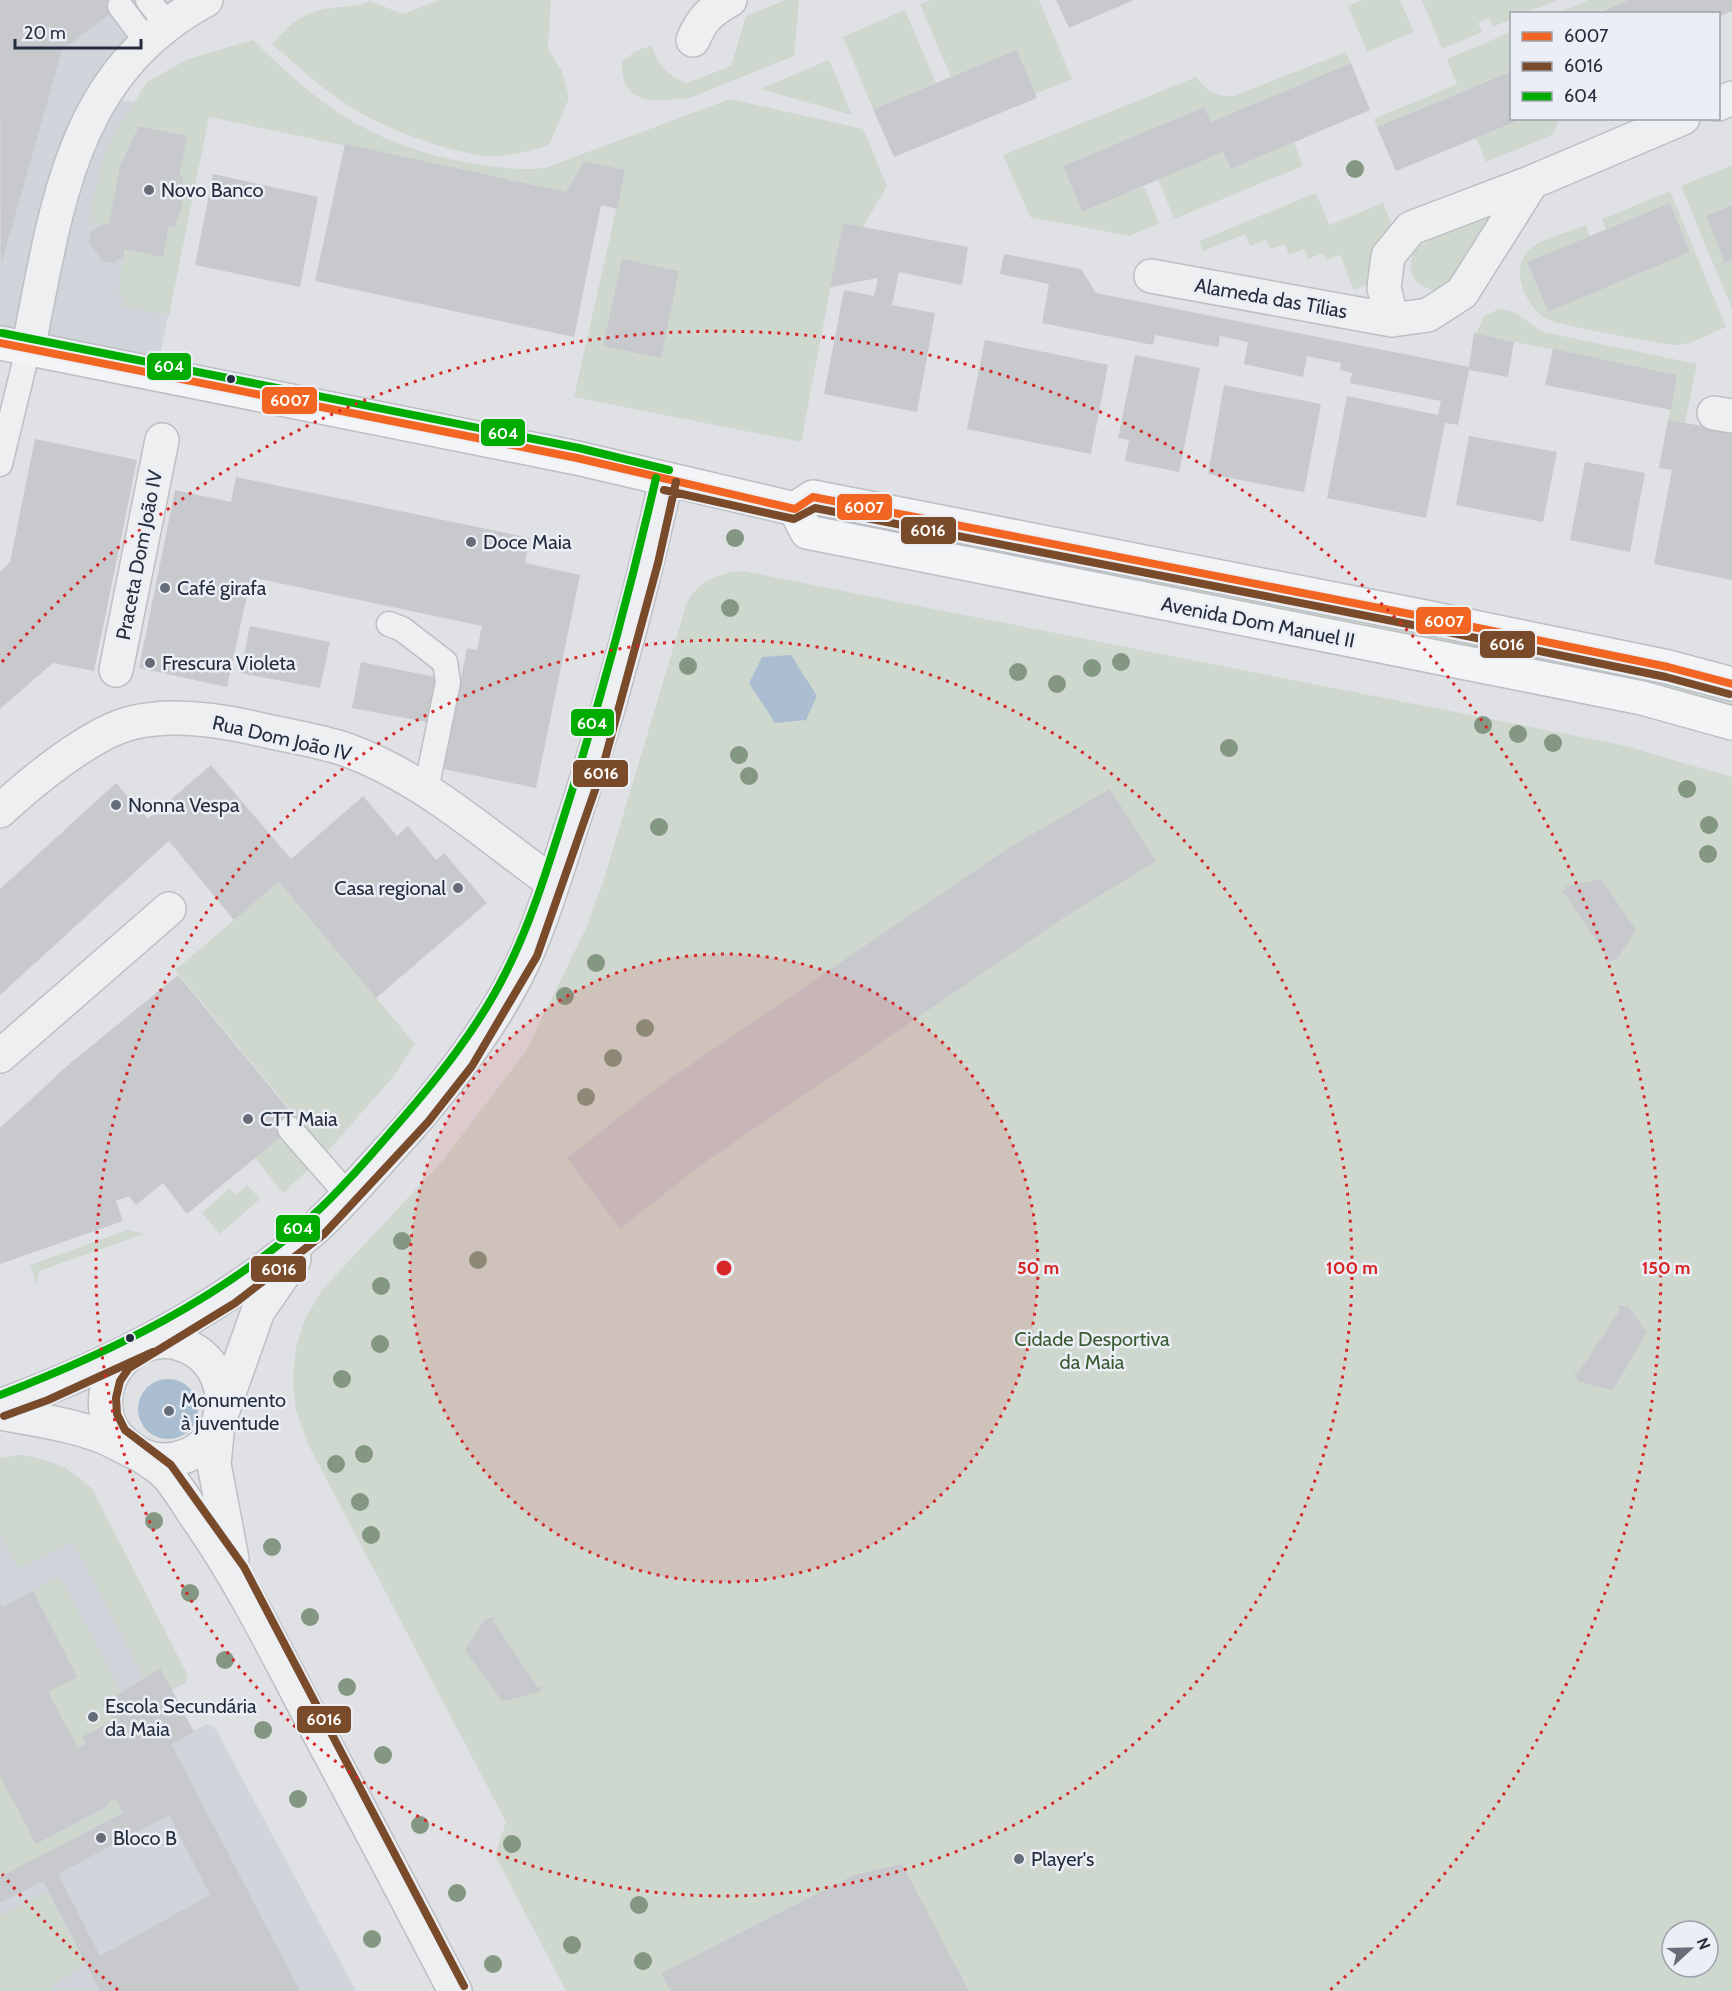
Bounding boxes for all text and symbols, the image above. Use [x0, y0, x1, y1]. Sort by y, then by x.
scale bar [15, 12, 141, 50]
legend [1510, 12, 1720, 120]
text: 20 m [24, 22, 66, 44]
text: 6007 [1564, 25, 1608, 47]
text: 6016 [1564, 55, 1603, 77]
text: 604 [1564, 85, 1597, 107]
place label: Novo Banco [161, 178, 263, 202]
marker: Novo Banco [142, 183, 156, 197]
street label: Alameda das Tílias [1193, 273, 1349, 323]
line badge: 604 [146, 352, 192, 381]
text: 604 [154, 357, 184, 376]
unlabelled marker [225, 373, 237, 385]
line badge: 6007 [261, 386, 318, 415]
text: 6007 [270, 391, 311, 410]
line badge: 604 [480, 418, 526, 447]
text: 604 [488, 424, 518, 443]
street label: Praceta Dom João IV [111, 467, 167, 642]
line badge: 6007 [836, 493, 893, 521]
text: 6007 [844, 498, 885, 517]
line badge: 6016 [900, 516, 957, 545]
text: 6016 [910, 521, 946, 540]
place label: Doce Maia [483, 530, 572, 554]
marker: Doce Maia [464, 535, 478, 549]
place label: Café girafa [177, 576, 267, 600]
marker: Café girafa [158, 581, 172, 595]
street label: Avenida Dom Manuel II [1159, 591, 1357, 653]
line badge: 6007 [1415, 606, 1472, 635]
text: 6007 [1424, 612, 1465, 631]
line badge: 6016 [1479, 630, 1536, 659]
text: 6016 [1489, 635, 1525, 654]
place label: Frescura Violeta [162, 651, 296, 675]
marker: Frescura Violeta [143, 656, 157, 670]
line badge: 604 [570, 708, 615, 737]
street label: Rua Dom João IV [210, 710, 355, 766]
text: 604 [577, 714, 607, 733]
line badge: 6016 [572, 759, 629, 788]
text: 6016 [583, 764, 619, 783]
place label: Nonna Vespa [128, 793, 240, 817]
marker: Nonna Vespa [109, 798, 123, 812]
place label: Casa regional [334, 876, 446, 900]
marker: Casa regional [451, 881, 465, 895]
place label: CTT Maia [260, 1107, 338, 1131]
marker: CTT Maia [241, 1112, 255, 1126]
line badge: 604 [275, 1214, 321, 1243]
text: 604 [283, 1219, 313, 1238]
line badge: 6016 [250, 1255, 307, 1283]
text: 50 m [1017, 1257, 1059, 1279]
text: 100 m [1326, 1257, 1378, 1279]
text: 150 m [1642, 1257, 1690, 1279]
centre of rings [714, 1258, 734, 1278]
text: 6016 [261, 1260, 297, 1279]
park label: Cidade Desportiva da Maia [1014, 1327, 1170, 1374]
unlabelled marker [124, 1332, 136, 1344]
place label: Monumento à juventude [181, 1388, 286, 1435]
marker: Monumento à juventude [162, 1404, 176, 1418]
place label: Escola Secundária da Maia [105, 1694, 257, 1741]
line badge: 6016 [296, 1705, 352, 1734]
marker: Escola Secundária da Maia [86, 1710, 100, 1724]
text: 6016 [306, 1710, 342, 1729]
place label: Bloco B [113, 1826, 177, 1850]
marker: Bloco B [94, 1831, 108, 1845]
place label: Player's [1031, 1847, 1094, 1871]
marker: Player's [1012, 1852, 1026, 1866]
north arrow [1660, 1919, 1720, 1979]
text: N [1693, 1935, 1714, 1952]

